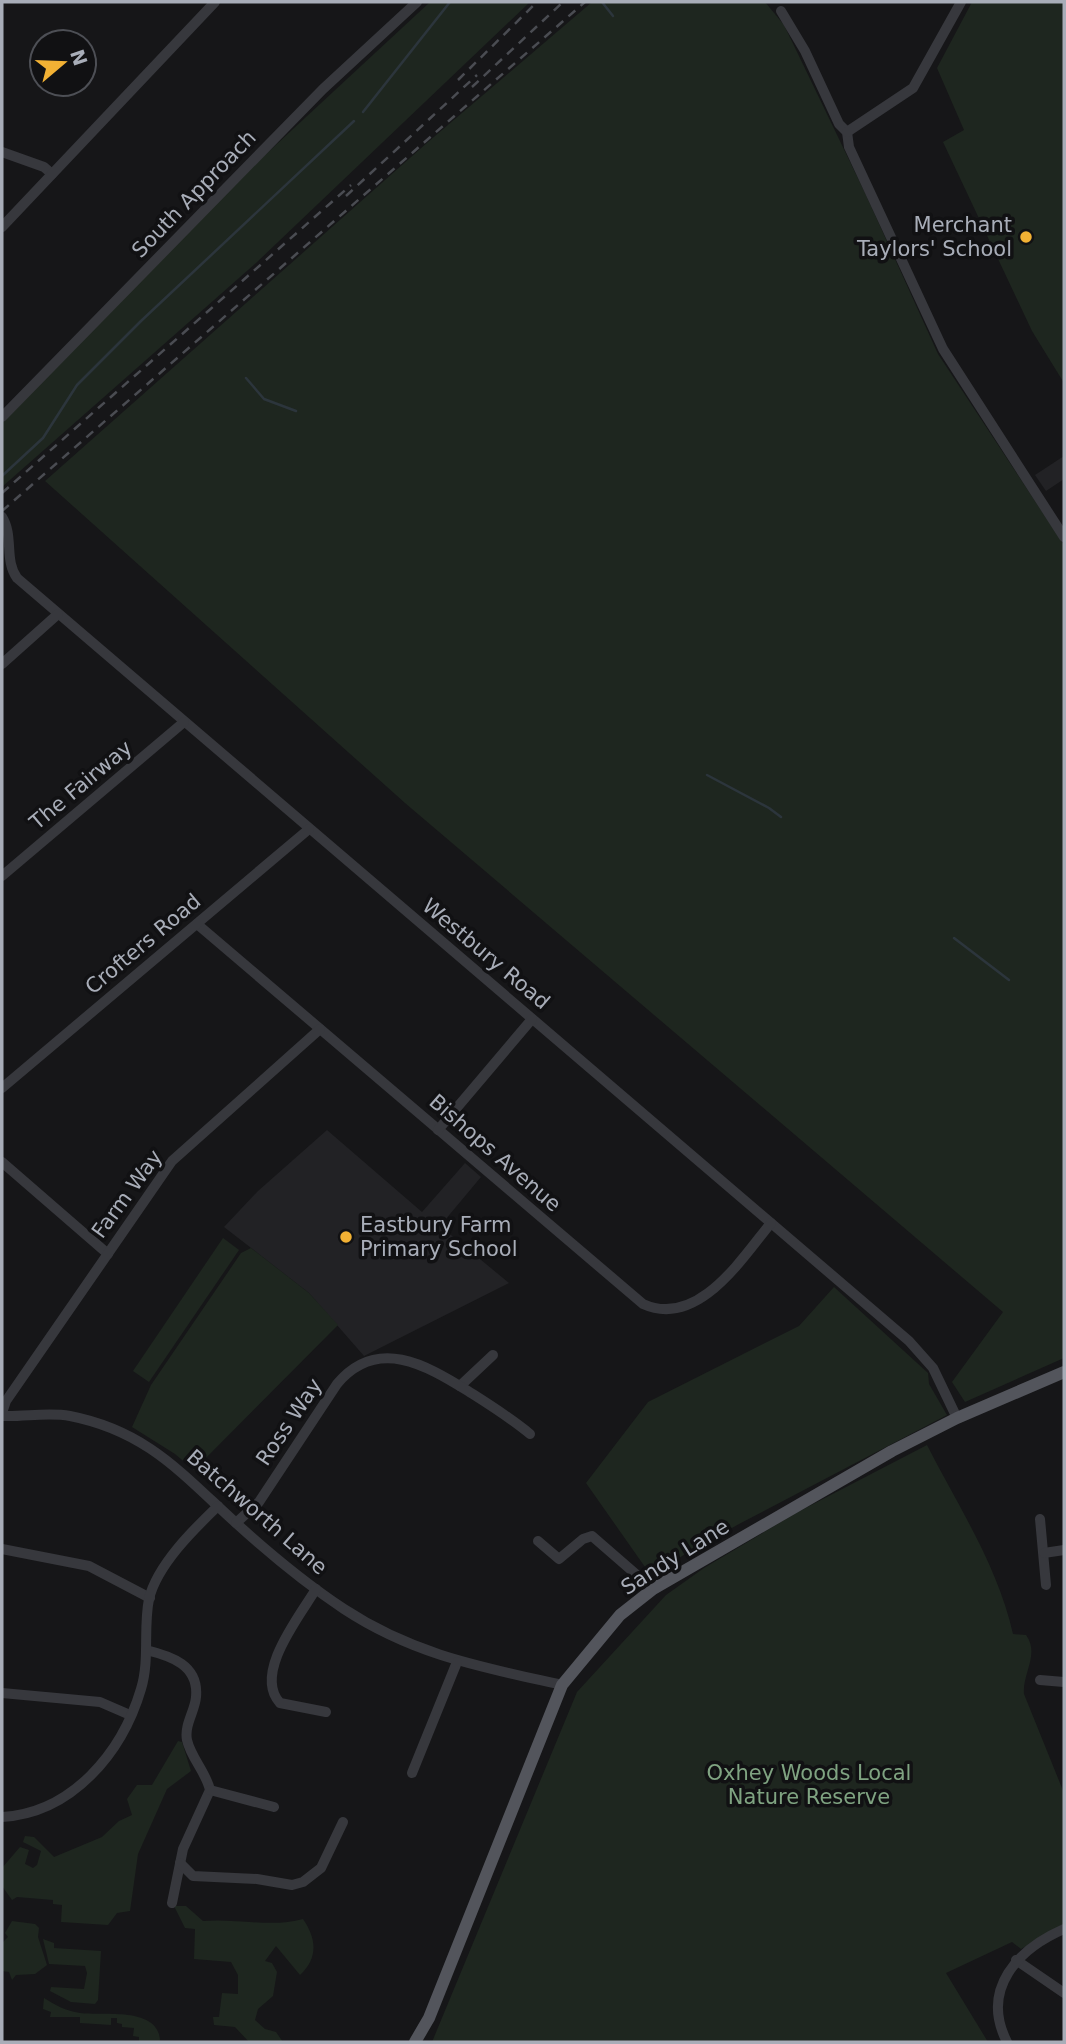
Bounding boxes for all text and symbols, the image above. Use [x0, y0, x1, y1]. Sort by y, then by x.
north arrow [28, 28, 98, 98]
text: N [66, 46, 92, 69]
street label: South Approach [127, 125, 261, 263]
place label: Merchant Taylors' School [856, 213, 1012, 261]
marker: Merchant Taylors' School [1018, 229, 1034, 245]
street label: The Fairway [24, 735, 137, 835]
street label: Crofters Road [81, 889, 205, 999]
street label: Westbury Road [417, 894, 555, 1014]
street label: Bishops Avenue [424, 1089, 566, 1217]
street label: Farm Way [87, 1145, 167, 1243]
place label: Eastbury Farm Primary School [360, 1213, 518, 1261]
marker: Eastbury Farm Primary School [338, 1229, 354, 1245]
street label: Ross Way [251, 1374, 327, 1470]
street label: Batchworth Lane [182, 1445, 332, 1579]
street label: Sandy Lane [617, 1514, 733, 1600]
park label: Oxhey Woods Local Nature Reserve [707, 1761, 911, 1809]

